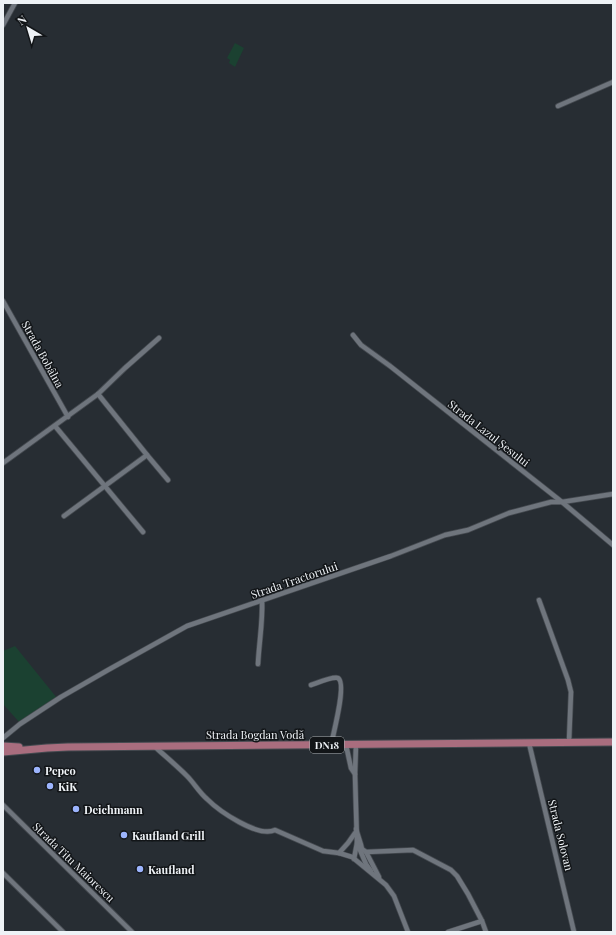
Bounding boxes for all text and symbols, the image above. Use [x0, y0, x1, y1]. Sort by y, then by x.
north arrow [8, 8, 48, 48]
text: N [14, 11, 29, 28]
street label: Strada Bobâlna [18, 318, 68, 391]
street label: Strada Lazul Șesului [445, 396, 533, 470]
street label: Strada Tractorului [249, 558, 339, 602]
street label: Strada Bogdan Vodă [206, 727, 305, 742]
road number: DN18 [310, 737, 344, 753]
place label: Pepco [45, 763, 76, 778]
marker: Pepco [32, 765, 42, 775]
place label: KiK [58, 779, 77, 794]
marker: KiK [45, 781, 55, 791]
street label: Strada Solovan [545, 798, 577, 873]
place label: Deichmann [84, 802, 143, 817]
marker: Deichmann [71, 804, 81, 814]
street label: Strada Titu Maiorescu [30, 819, 119, 906]
place label: Kaufland Grill [132, 828, 205, 843]
marker: Kaufland Grill [119, 830, 129, 840]
place label: Kaufland [148, 862, 195, 877]
marker: Kaufland [135, 864, 145, 874]

